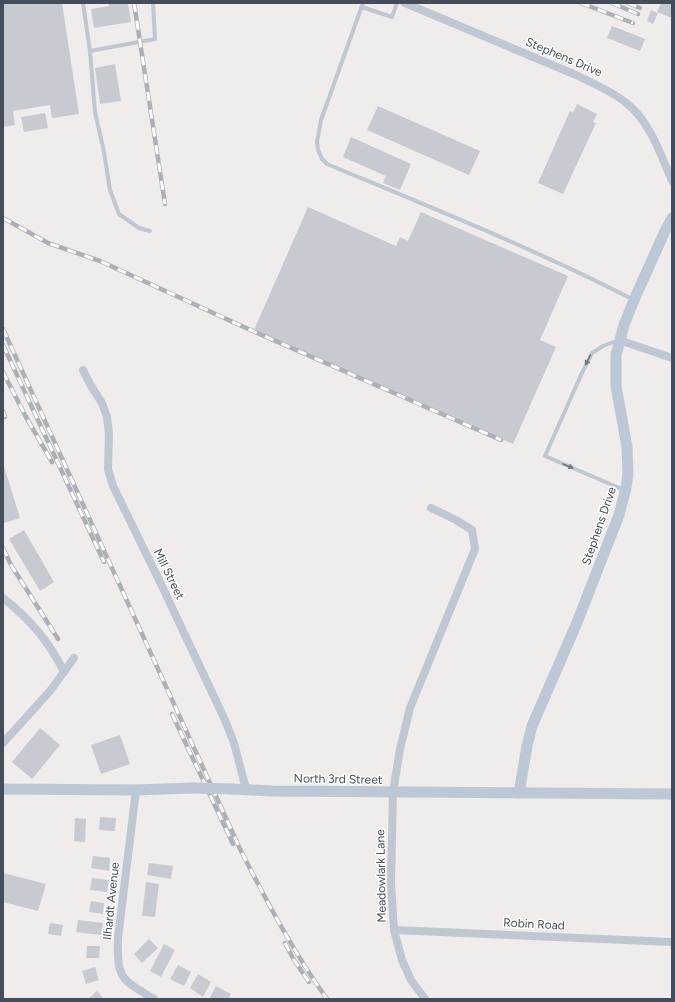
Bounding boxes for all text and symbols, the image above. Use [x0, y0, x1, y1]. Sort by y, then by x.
street label: Stephens Drive [524, 35, 605, 80]
one-way arrow [585, 355, 591, 366]
one-way arrow [563, 463, 574, 469]
street label: Stephens Drive [579, 485, 619, 567]
street label: Mill Street [151, 546, 188, 602]
street label: North 3rd Street [294, 771, 383, 787]
street label: Meadowlark Lane [373, 829, 389, 923]
street label: Ilhardt Avenue [100, 861, 122, 940]
street label: Robin Road [503, 915, 565, 933]

